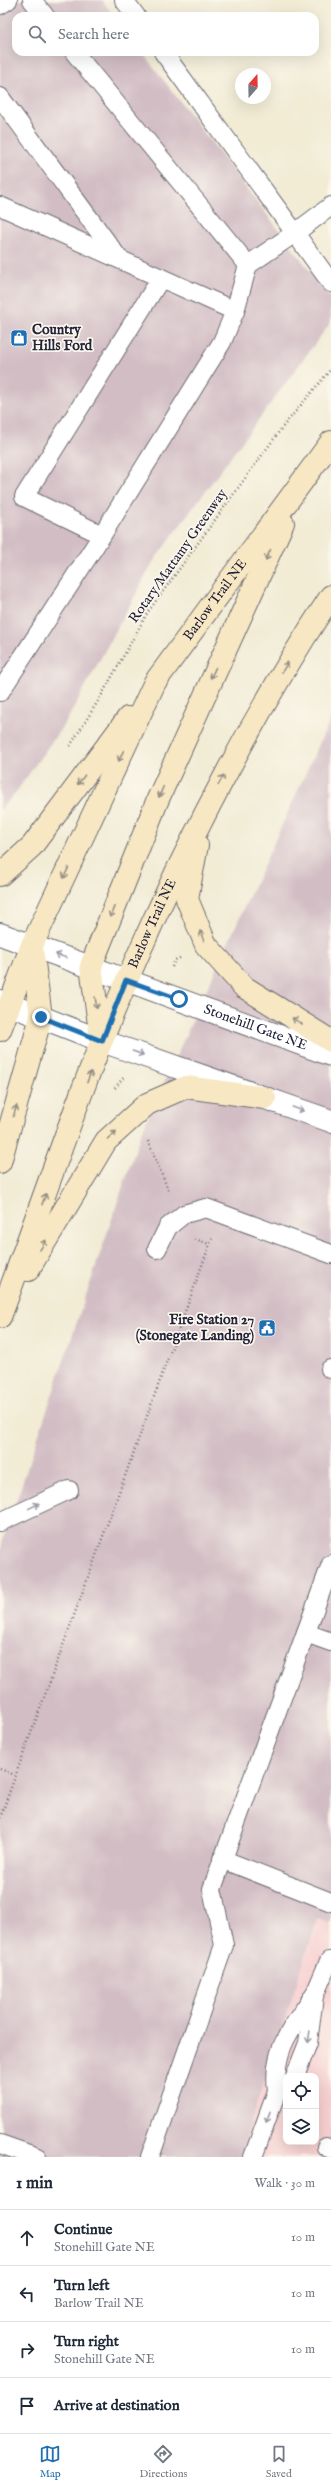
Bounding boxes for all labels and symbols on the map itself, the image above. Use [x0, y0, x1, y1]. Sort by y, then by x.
north arrow [235, 68, 271, 104]
place label: Country Hills Ford [32, 321, 93, 355]
shop icon: Country Hills Ford [9, 328, 29, 348]
street label: Rotary/Mattamy Greenway [125, 485, 231, 627]
one-way arrow [264, 549, 271, 561]
street label: Barlow Trail NE [179, 555, 251, 644]
one-way arrow [281, 661, 289, 673]
one-way arrow [209, 667, 216, 679]
one-way arrow [117, 749, 124, 761]
one-way arrow [218, 774, 225, 786]
one-way arrow [77, 775, 85, 786]
one-way arrow [157, 786, 164, 798]
one-way arrow [62, 867, 69, 879]
street label: Barlow Trail NE [124, 876, 181, 971]
one-way arrow [107, 906, 115, 918]
one-way arrow [198, 930, 205, 942]
one-way arrow [56, 951, 68, 959]
route start [170, 990, 188, 1008]
one-way arrow [92, 996, 100, 1009]
street label: Stonehill Gate NE [201, 1000, 310, 1055]
route end [32, 1008, 50, 1026]
one-way arrow [292, 1017, 303, 1025]
one-way arrow [132, 1050, 144, 1058]
one-way arrow [85, 1071, 93, 1083]
one-way arrow [12, 1105, 19, 1118]
one-way arrow [292, 1106, 304, 1114]
one-way arrow [107, 1131, 118, 1140]
one-way arrow [40, 1193, 48, 1205]
one-way arrow [39, 1240, 47, 1251]
place label: Fire Station 27 (Stonegate Landing) [136, 1311, 254, 1345]
public building icon: Fire Station 27 (Stonegate Landing) [257, 1318, 277, 1338]
one-way arrow [28, 1502, 40, 1509]
one-way arrow [305, 2030, 313, 2043]
one-way arrow [263, 2111, 271, 2123]

